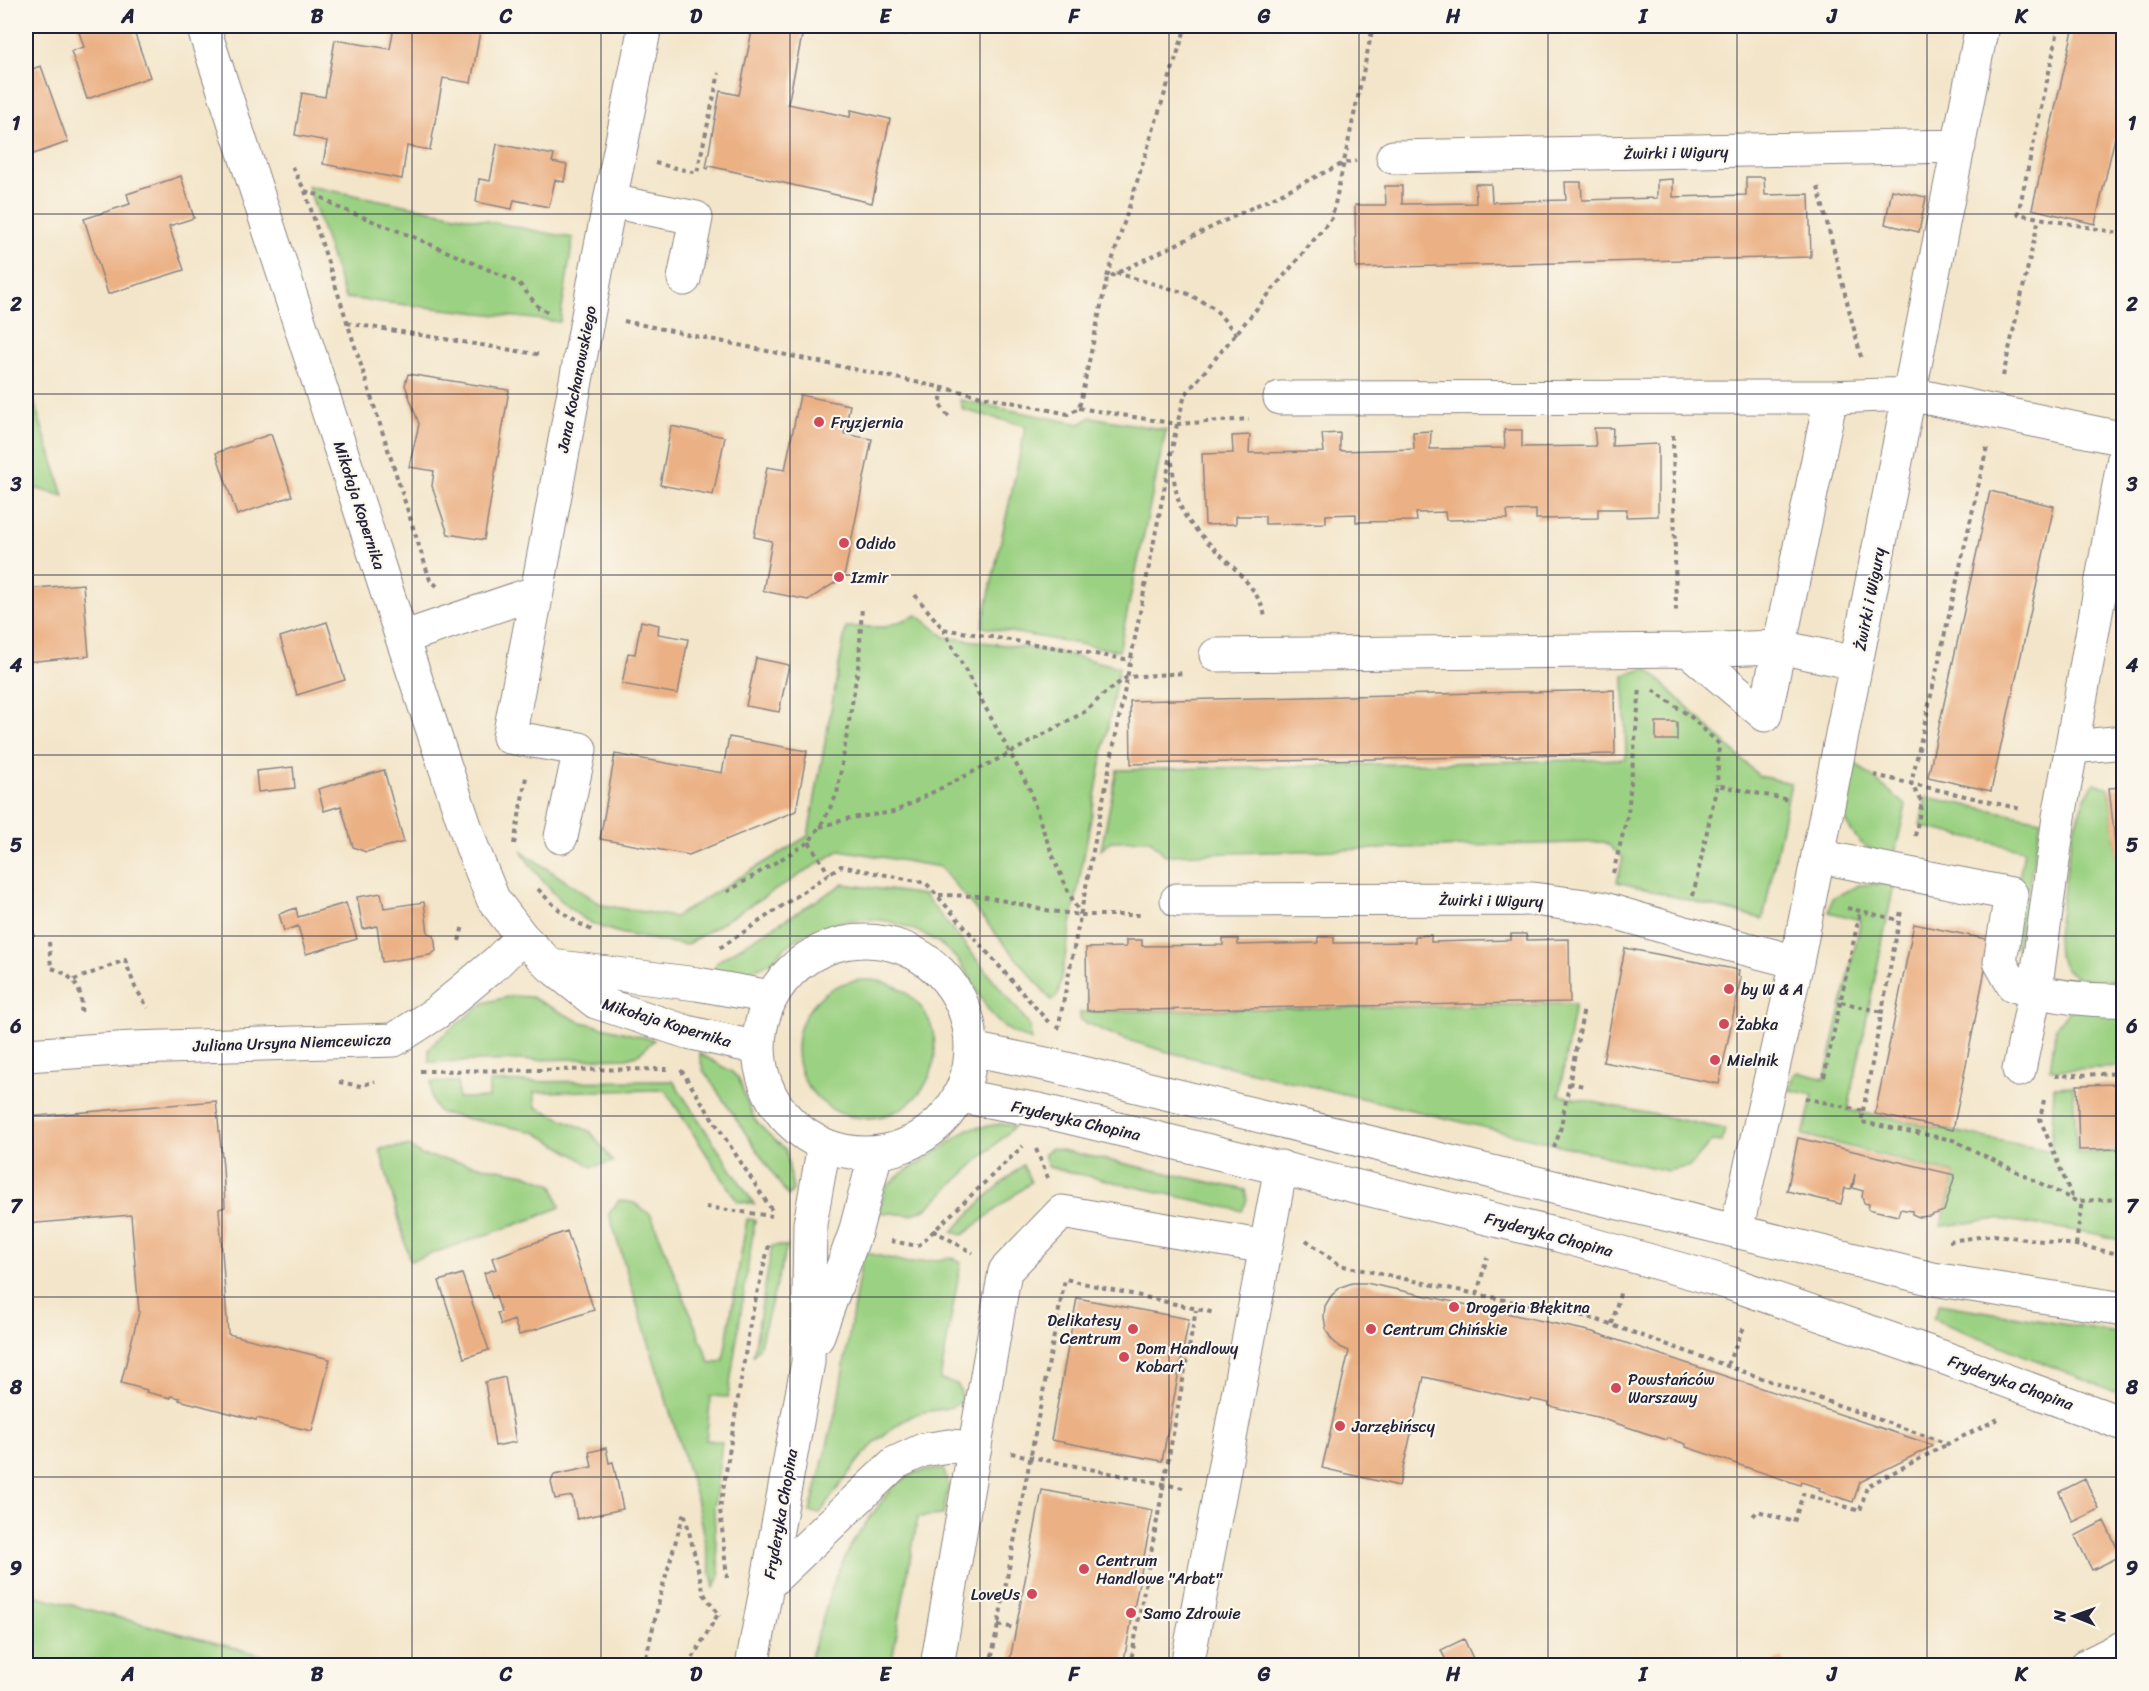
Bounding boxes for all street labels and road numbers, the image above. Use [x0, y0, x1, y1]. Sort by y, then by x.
street label: Żwirki i Wigury [1623, 137, 1729, 168]
street label: Jana Kochanowskiego [548, 303, 605, 456]
street label: Mikołaja Kopernika [325, 437, 394, 574]
street label: Żwirki i Wigury [1845, 544, 1894, 653]
street label: Żwirki i Wigury [1438, 885, 1544, 916]
street label: Mikołaja Kopernika [599, 989, 736, 1056]
street label: Juliana Ursyna Niemcewicza [191, 1025, 392, 1060]
street label: Fryderyka Chopina [1008, 1092, 1144, 1150]
street label: Fryderyka Chopina [1482, 1203, 1617, 1266]
street label: Fryderyka Chopina [1944, 1346, 2079, 1419]
street label: Fryderyka Chopina [755, 1446, 806, 1581]

